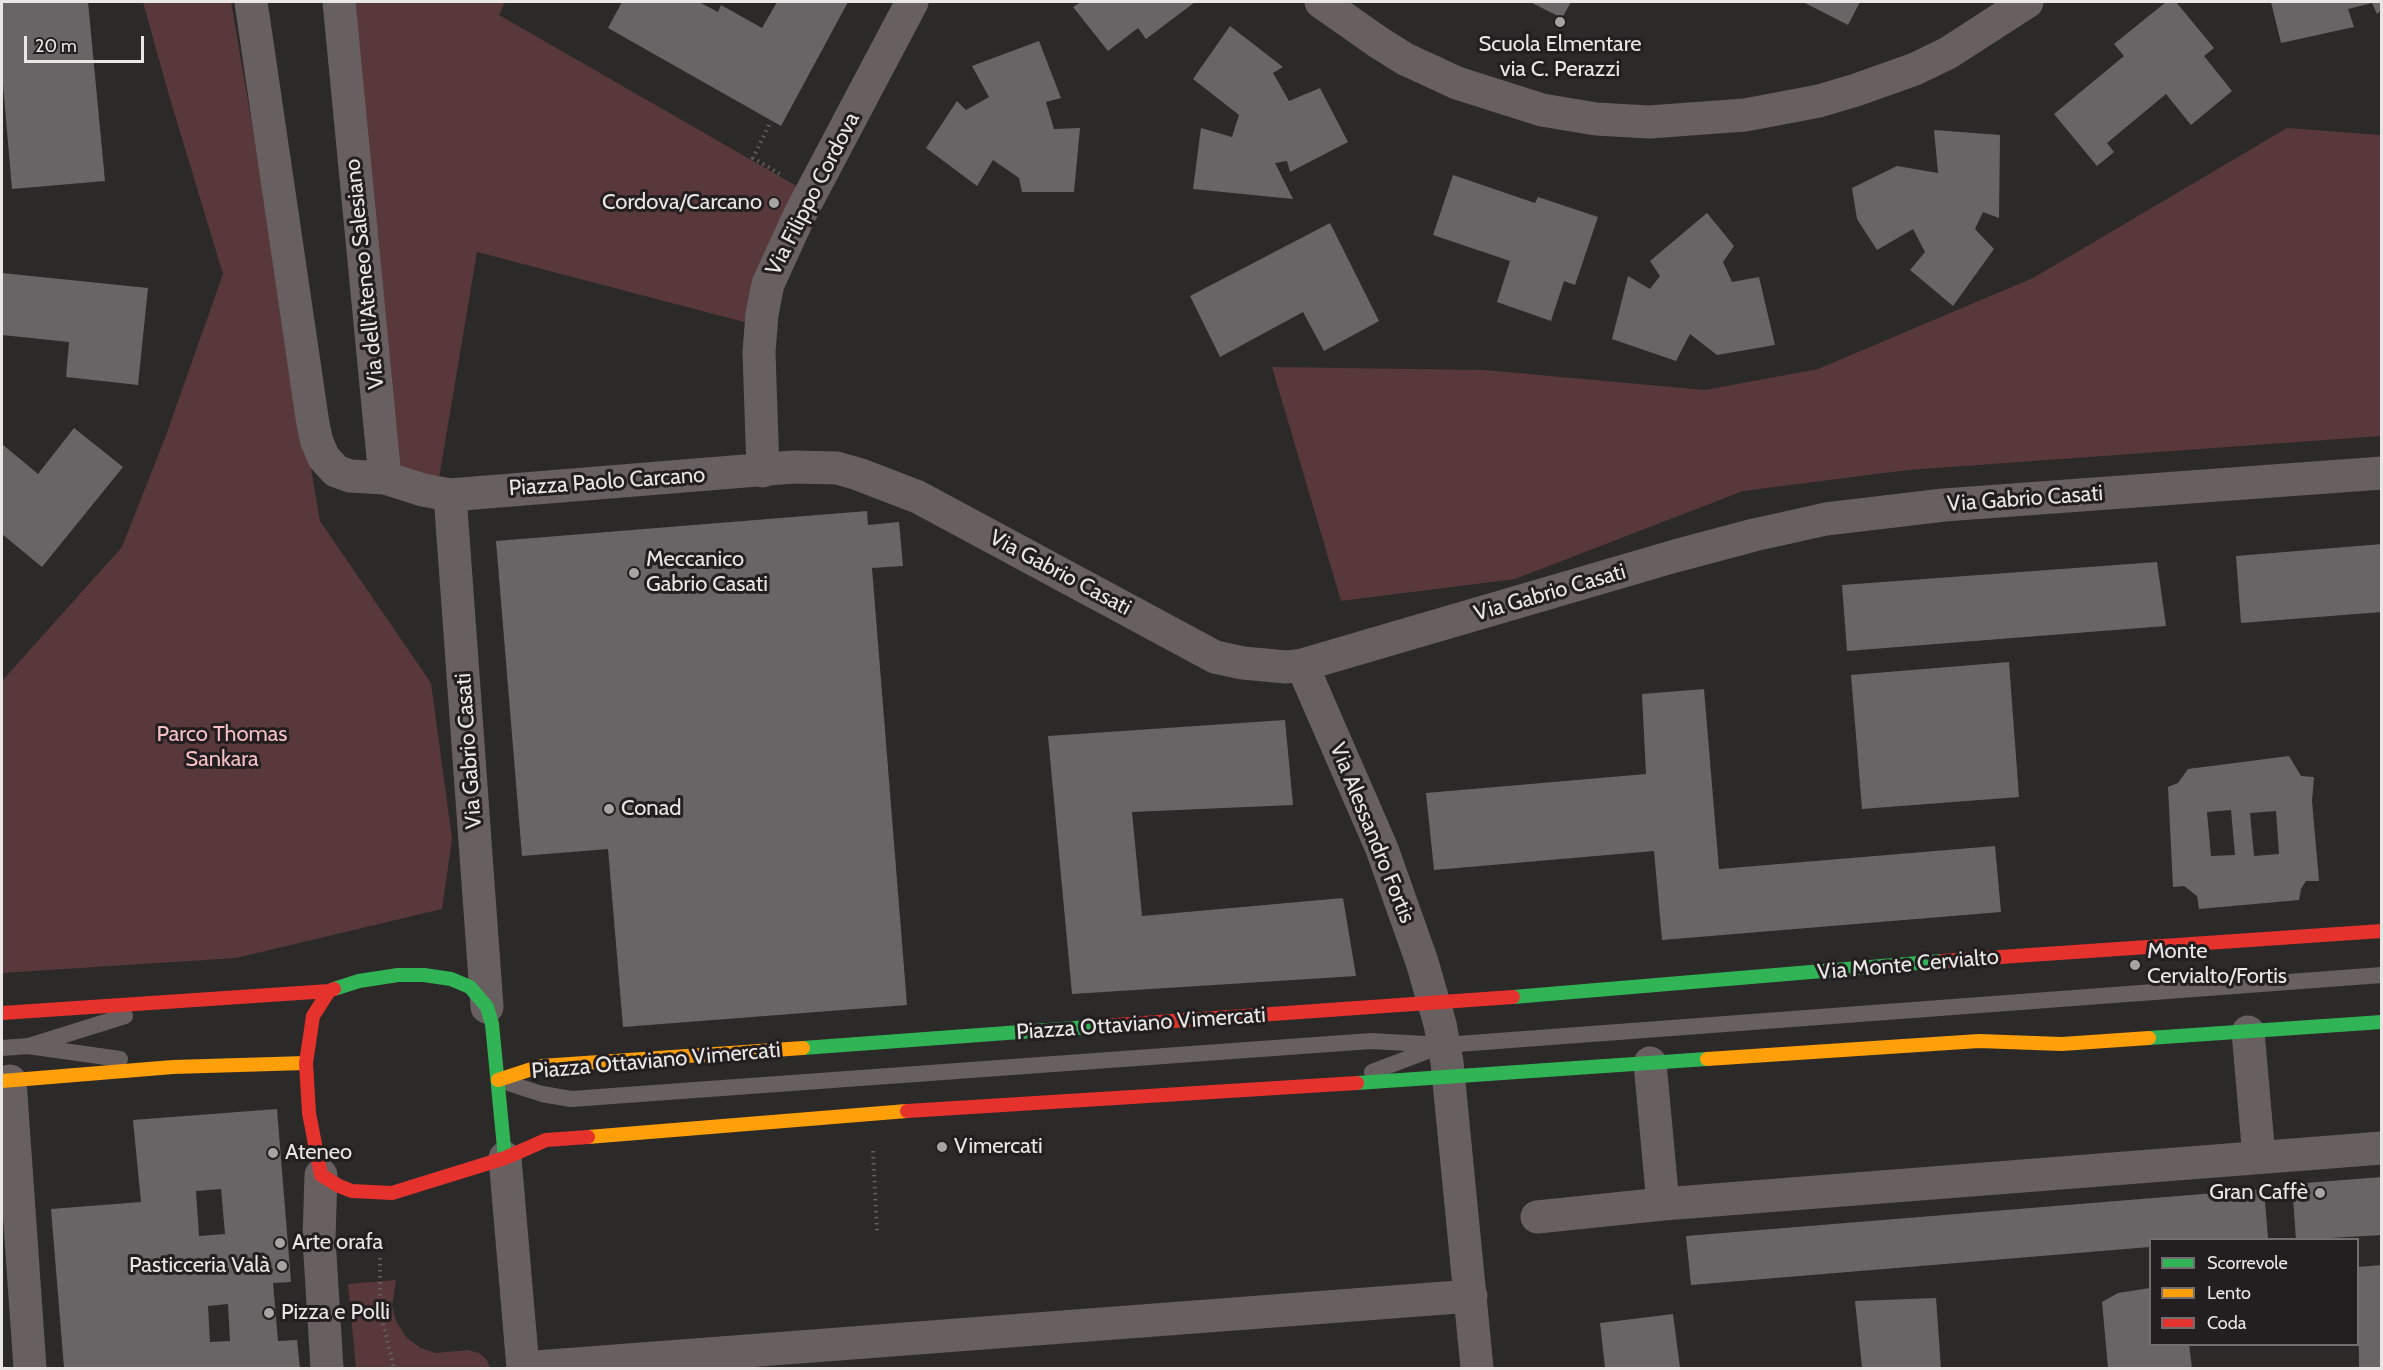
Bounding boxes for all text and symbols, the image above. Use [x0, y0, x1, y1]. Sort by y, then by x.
marker: Scuola Elmentare via C. Perazzi [1553, 15, 1567, 29]
scale bar [27, 24, 147, 62]
place label: Scuola Elmentare via C. Perazzi [1478, 32, 1642, 84]
text: 20 m [35, 35, 77, 57]
street label: Via Filippo Cordova [761, 108, 865, 280]
street label: Via dell'Ateneo Salesiano [340, 157, 390, 391]
place label: Cordova/Carcano [602, 190, 762, 216]
marker: Cordova/Carcano [767, 196, 781, 210]
street label: Piazza Paolo Carcano [508, 462, 706, 502]
street label: Via Gabrio Casati [1946, 480, 2104, 518]
street label: Via Gabrio Casati [985, 525, 1135, 621]
place label: Meccanico Gabrio Casati [646, 547, 768, 598]
street label: Via Gabrio Casati [1471, 559, 1629, 627]
marker: Meccanico Gabrio Casati [627, 566, 641, 580]
street label: Via Gabrio Casati [450, 672, 488, 830]
park label: Parco Thomas Sankara [157, 722, 287, 774]
street label: Via Alessandro Fortis [1324, 739, 1420, 927]
place label: Conad [621, 796, 681, 822]
marker: Conad [602, 802, 616, 816]
place label: Monte Cervialto/Fortis [2147, 939, 2287, 990]
street label: Via Monte Cervialto [1816, 944, 2000, 986]
marker: Monte Cervialto/Fortis [2128, 958, 2142, 972]
street label: Piazza Ottaviano Vimercati [1015, 1002, 1267, 1046]
street label: Piazza Ottaviano Vimercati [530, 1037, 782, 1085]
place label: Vimercati [954, 1134, 1043, 1160]
place label: Ateneo [285, 1140, 352, 1166]
marker: Vimercati [935, 1140, 949, 1154]
marker: Ateneo [266, 1146, 280, 1160]
place label: Gran Caffè [2209, 1180, 2308, 1206]
marker: Gran Caffè [2313, 1186, 2327, 1200]
place label: Arte orafa [292, 1230, 383, 1256]
marker: Arte orafa [273, 1236, 287, 1250]
legend [2149, 1238, 2359, 1346]
text: Scorrevole [2207, 1252, 2288, 1274]
place label: Pasticceria Valà [129, 1253, 270, 1279]
marker: Pasticceria Valà [275, 1259, 289, 1273]
text: Lento [2207, 1282, 2251, 1304]
place label: Pizza e Polli [281, 1300, 390, 1326]
marker: Pizza e Polli [262, 1306, 276, 1320]
text: Coda [2207, 1312, 2246, 1334]

